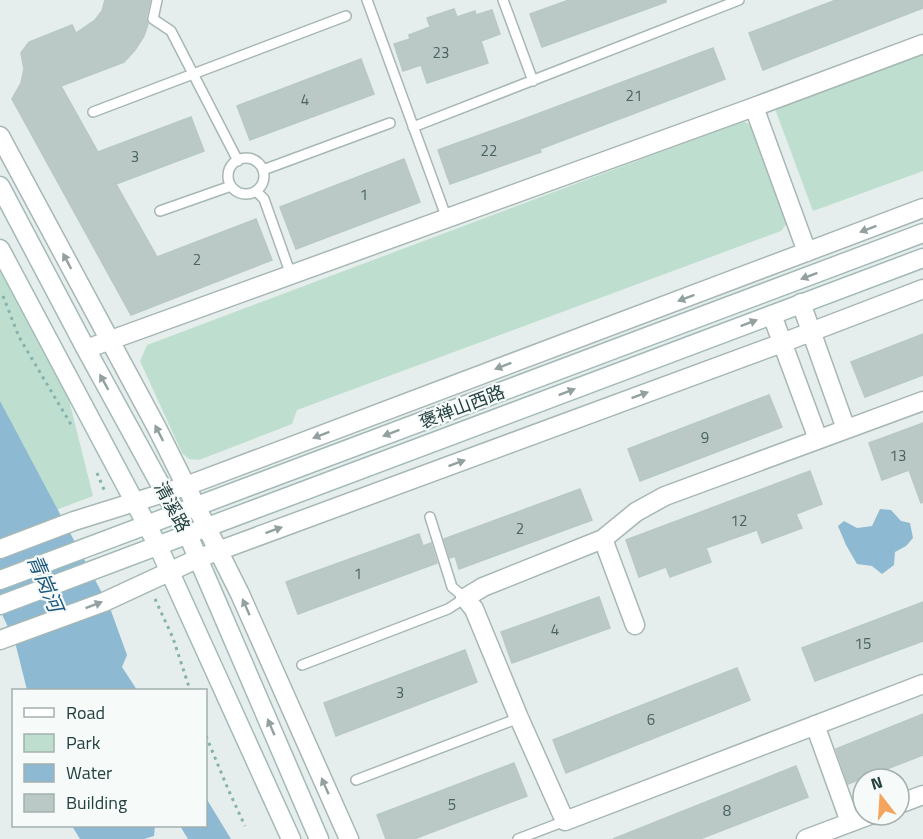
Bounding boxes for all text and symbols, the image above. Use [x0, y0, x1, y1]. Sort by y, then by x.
house number: 23 [433, 41, 449, 64]
house number: 21 [626, 84, 642, 107]
house number: 4 [301, 88, 309, 111]
house number: 22 [481, 139, 497, 162]
house number: 3 [131, 145, 139, 168]
house number: 1 [360, 183, 368, 206]
one-way arrow [859, 225, 877, 234]
house number: 2 [193, 248, 201, 271]
one-way arrow [62, 252, 72, 269]
one-way arrow [800, 271, 818, 281]
one-way arrow [677, 293, 695, 303]
one-way arrow [740, 318, 758, 328]
one-way arrow [494, 362, 512, 372]
one-way arrow [99, 374, 110, 390]
street label: 褒禅山西路 [415, 378, 509, 435]
one-way arrow [558, 387, 576, 396]
one-way arrow [631, 390, 649, 400]
one-way arrow [155, 424, 164, 441]
house number: 9 [701, 426, 709, 449]
one-way arrow [382, 429, 400, 439]
one-way arrow [312, 431, 330, 440]
house number: 13 [890, 444, 906, 467]
one-way arrow [448, 457, 466, 467]
street label: 清溪路 [148, 477, 197, 537]
house number: 12 [731, 509, 747, 532]
house number: 2 [516, 517, 524, 540]
one-way arrow [265, 525, 283, 535]
water label: 青岗河 [19, 549, 73, 620]
house number: 1 [354, 562, 362, 585]
one-way arrow [241, 598, 251, 616]
one-way arrow [85, 600, 103, 610]
house number: 4 [551, 618, 559, 641]
house number: 15 [855, 632, 871, 655]
house number: 3 [396, 681, 404, 704]
legend [12, 689, 207, 827]
text: Road [66, 699, 105, 726]
house number: 6 [647, 708, 655, 731]
one-way arrow [266, 718, 276, 736]
text: Park [66, 729, 101, 756]
text: Water [66, 759, 112, 786]
north arrow [851, 767, 911, 827]
text: N [868, 770, 885, 796]
one-way arrow [320, 776, 330, 794]
text: Building [66, 789, 127, 816]
house number: 5 [448, 793, 456, 816]
house number: 8 [723, 799, 731, 822]

